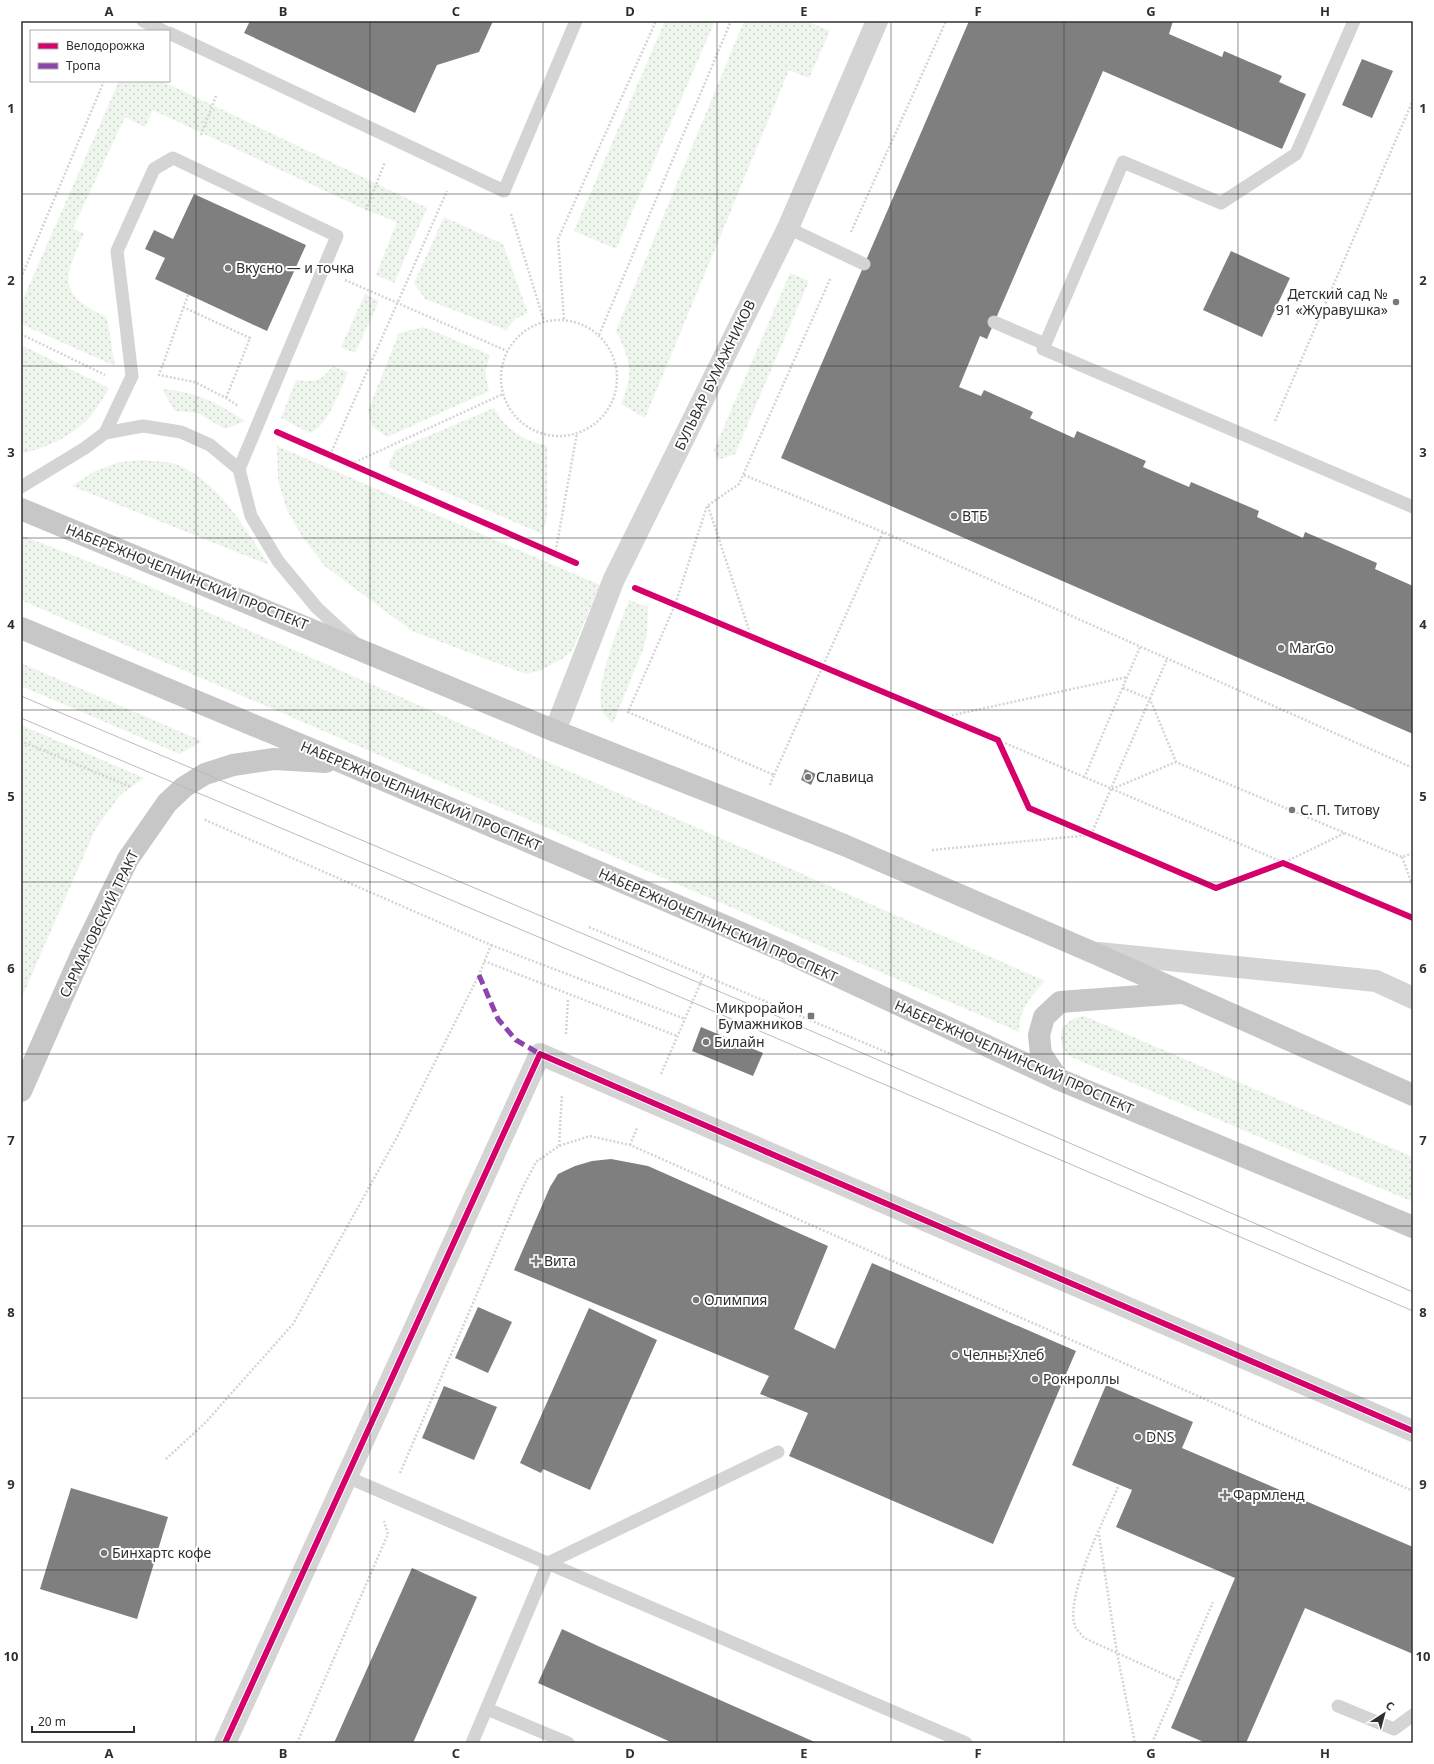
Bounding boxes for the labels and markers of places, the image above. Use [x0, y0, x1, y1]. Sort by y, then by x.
place label: Вкусно — и точка [236, 258, 354, 277]
marker: Вкусно — и точка [223, 263, 233, 273]
place label: Детский сад № 91 «Журавушка» [1276, 284, 1388, 319]
marker: Детский сад № 91 «Журавушка» [1391, 297, 1401, 307]
place label: ВТБ [962, 506, 987, 525]
marker: ВТБ [949, 511, 959, 521]
place label: МarGo [1289, 638, 1334, 657]
marker: МarGo [1276, 643, 1286, 653]
place label: Славица [816, 767, 874, 786]
marker: Славица [803, 772, 813, 782]
place label: С. П. Титову [1300, 800, 1381, 819]
marker: С. П. Титову [1287, 805, 1297, 815]
place label: Микрорайон Бумажников [715, 998, 803, 1033]
marker: Микрорайон Бумажников [806, 1011, 816, 1021]
place label: Билайн [714, 1032, 765, 1051]
marker: Билайн [701, 1037, 711, 1047]
place label: Вита [544, 1251, 576, 1270]
marker: Вита [531, 1256, 541, 1266]
place label: Олимпия [704, 1290, 767, 1309]
marker: Олимпия [691, 1295, 701, 1305]
place label: Челны-Хлеб [963, 1345, 1044, 1364]
marker: Челны-Хлеб [950, 1350, 960, 1360]
place label: Рокнроллы [1043, 1369, 1120, 1388]
marker: Рокнроллы [1030, 1374, 1040, 1384]
place label: DNS [1146, 1427, 1175, 1446]
marker: DNS [1133, 1432, 1143, 1442]
place label: Фармленд [1233, 1485, 1305, 1504]
marker: Фармленд [1220, 1490, 1230, 1500]
place label: Бинхартс кофе [112, 1543, 212, 1562]
marker: Бинхартс кофе [99, 1548, 109, 1558]

